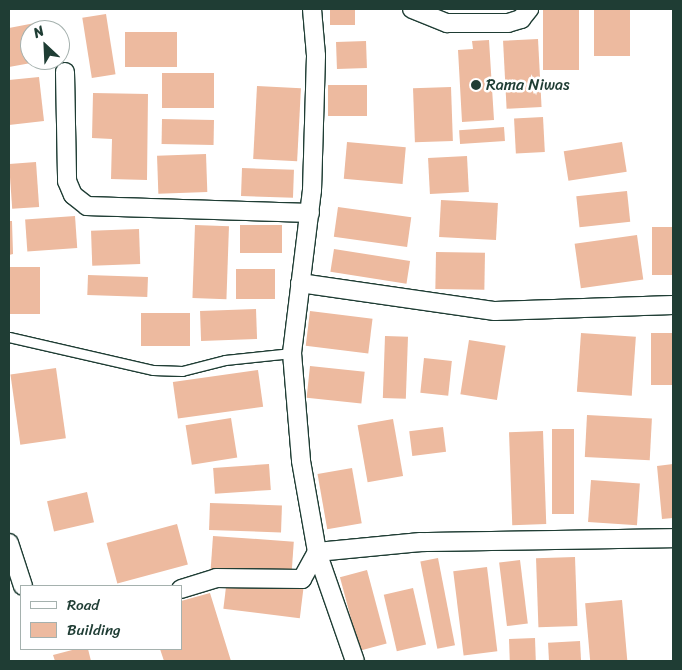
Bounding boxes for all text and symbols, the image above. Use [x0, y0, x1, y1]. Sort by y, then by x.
text: N [29, 18, 49, 45]
north arrow [20, 20, 70, 70]
place label: Rama Niwas [486, 75, 570, 95]
marker: Rama Niwas [470, 79, 482, 91]
legend [20, 585, 182, 650]
text: Road [67, 592, 99, 618]
text: Building [67, 617, 121, 643]

